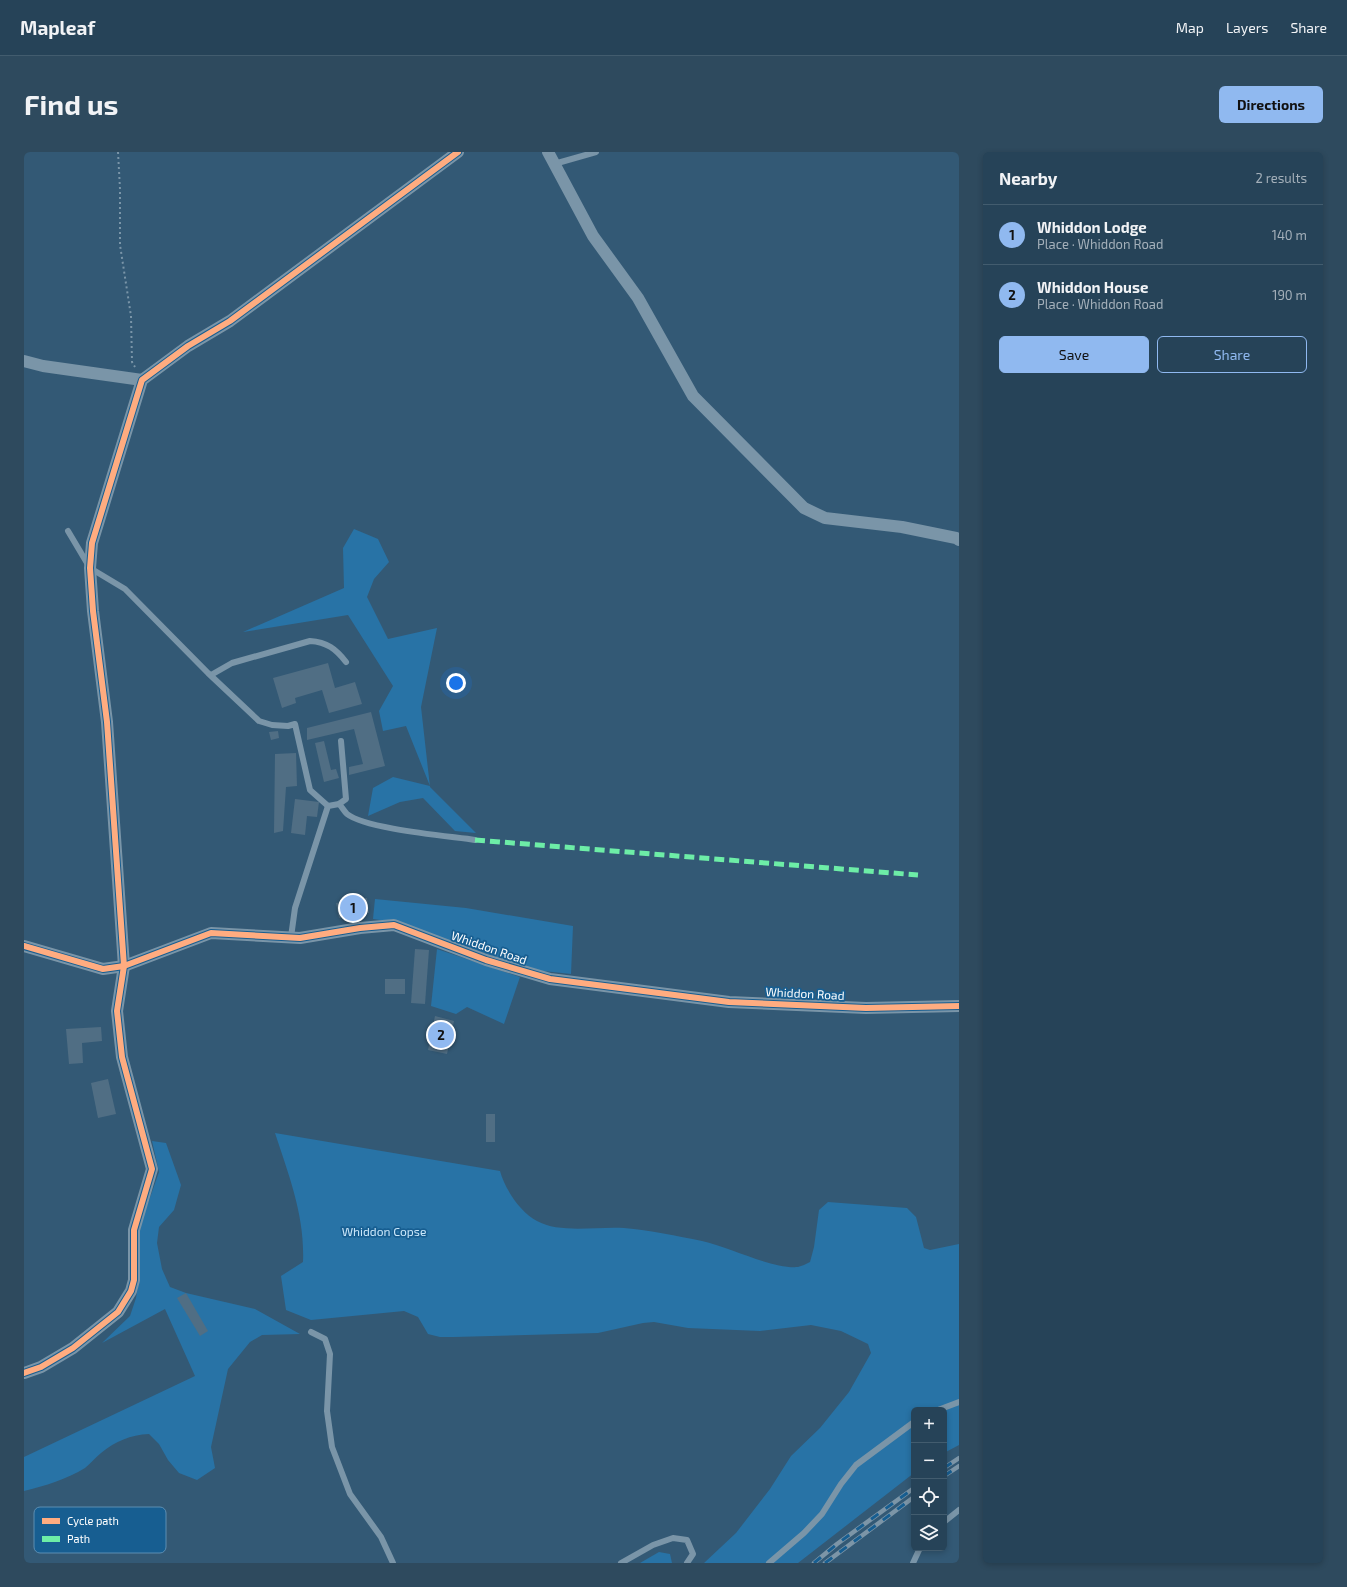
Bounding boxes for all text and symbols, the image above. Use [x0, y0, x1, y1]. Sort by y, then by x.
text: Mapleaf [20, 16, 95, 39]
text: Map [1176, 19, 1204, 36]
text: Layers [1226, 19, 1268, 36]
text: Share [1290, 19, 1327, 36]
button: Directions [1219, 86, 1323, 123]
text: Find us [24, 87, 118, 121]
text: Nearby [999, 168, 1057, 188]
text: 2 results [1255, 170, 1307, 186]
text: Whiddon Lodge [1037, 218, 1147, 236]
text: 1 [1009, 227, 1015, 243]
text: 140 m [1272, 227, 1307, 243]
text: Place · Whiddon Road [1037, 236, 1163, 252]
text: Whiddon House [1037, 278, 1148, 296]
text: 2 [1008, 287, 1016, 303]
text: 190 m [1272, 287, 1307, 303]
text: Place · Whiddon Road [1037, 296, 1163, 312]
button: Save [999, 336, 1149, 373]
button: Share [1157, 336, 1307, 373]
your location [446, 673, 466, 693]
pin: 1 [340, 893, 366, 923]
street label: Whiddon Road [450, 928, 529, 967]
street label: Whiddon Road [765, 984, 845, 1002]
pin: 2 [428, 1020, 454, 1050]
park label: Whiddon Copse [342, 1224, 426, 1238]
map controls [911, 1407, 947, 1551]
button: + [911, 1407, 947, 1443]
button: − [911, 1443, 947, 1479]
button: locate [911, 1479, 947, 1515]
legend [34, 1507, 166, 1553]
text: Cycle path [67, 1514, 119, 1527]
button: layers [911, 1515, 947, 1551]
text: Path [67, 1532, 90, 1545]

